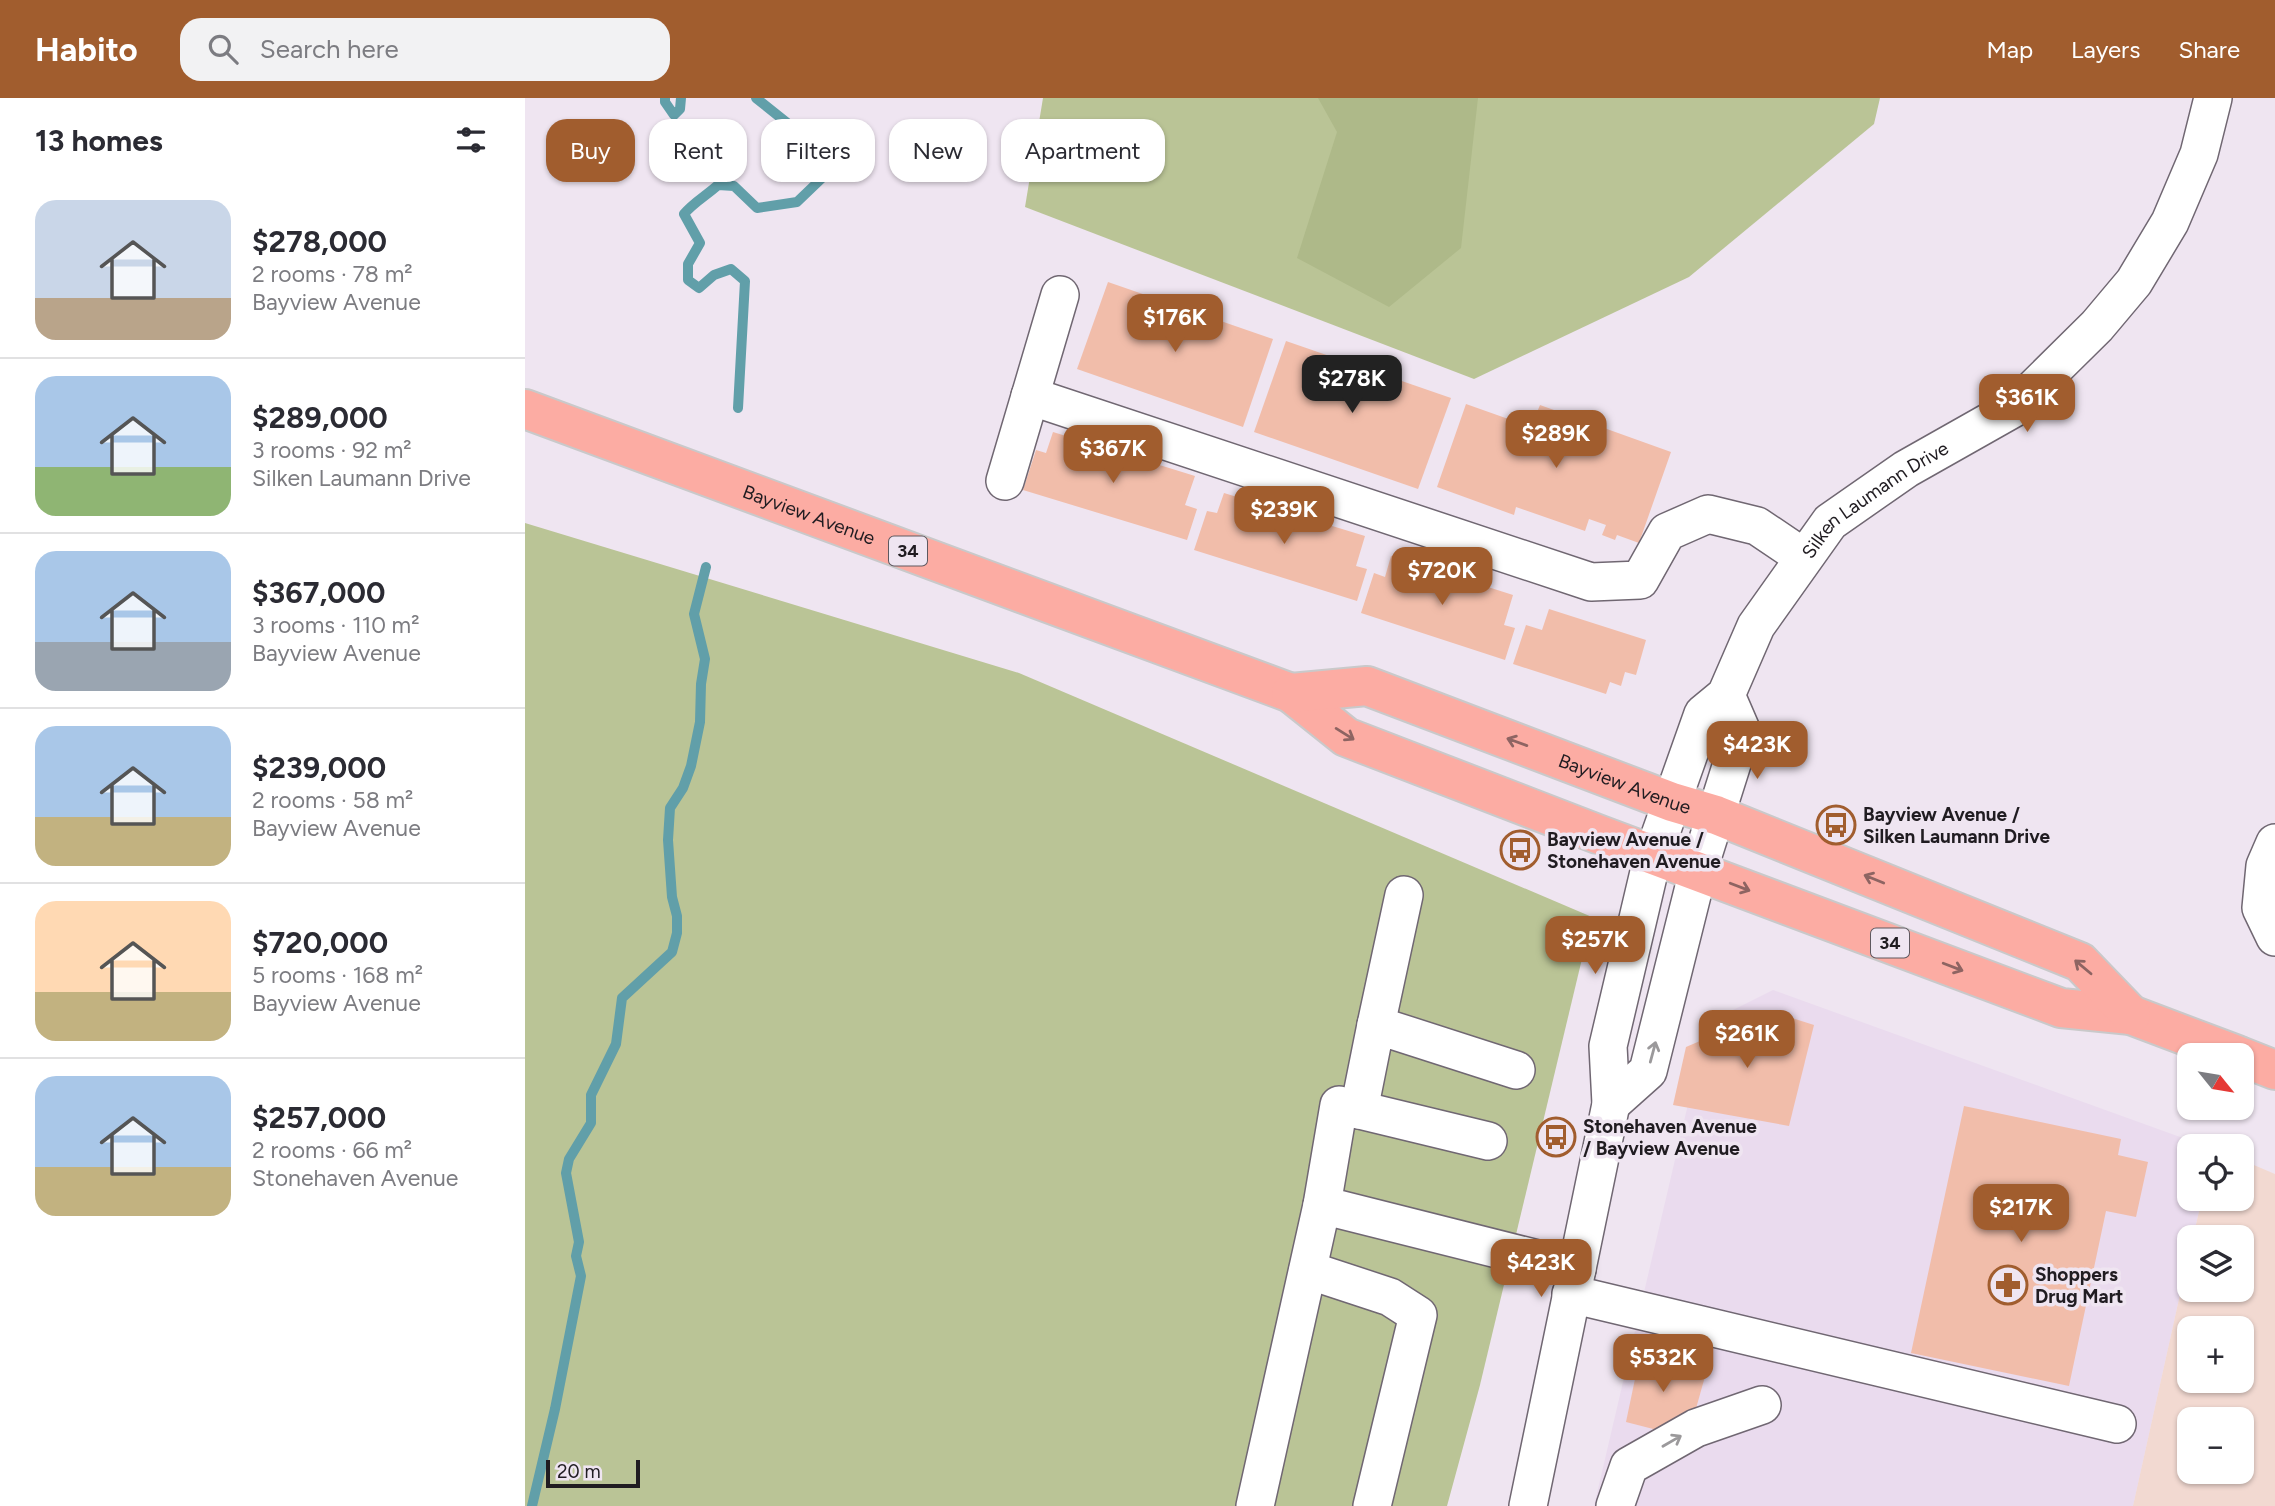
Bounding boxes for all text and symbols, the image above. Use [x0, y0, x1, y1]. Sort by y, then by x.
search box [180, 18, 670, 81]
text: Habito [35, 30, 138, 69]
icon: search [204, 30, 242, 68]
text: Search here [260, 33, 399, 65]
text: Map [1986, 35, 2033, 64]
text: Layers [2071, 35, 2140, 64]
text: Share [2178, 35, 2240, 64]
chip: Buy [546, 119, 635, 182]
chip: Rent [649, 119, 747, 182]
chip: Filters [761, 119, 875, 182]
chip: New [889, 119, 987, 182]
chip: Apartment [1001, 119, 1165, 182]
icon: filters [452, 121, 490, 159]
text: 13 homes [35, 122, 163, 159]
text: $278,000 [252, 223, 387, 260]
icon: home [91, 228, 175, 312]
text: 2 rooms · 78 m² [252, 260, 413, 288]
text: Bayview Avenue [252, 288, 421, 316]
pin: $176K [1126, 294, 1224, 354]
text: $176K [1143, 303, 1207, 331]
pin: $278K [1303, 356, 1401, 415]
text: $278K [1318, 364, 1386, 392]
pin: $361K [1978, 374, 2076, 434]
text: $361K [1995, 383, 2059, 411]
text: $289,000 [252, 399, 388, 436]
icon: home [91, 404, 175, 488]
pin: $289K [1507, 410, 1605, 470]
text: $289K [1522, 419, 1590, 447]
pin: $367K [1064, 426, 1162, 485]
text: $367K [1080, 434, 1146, 462]
text: 3 rooms · 92 m² [252, 436, 412, 464]
street label: Silken Laumann Drive [1797, 436, 1952, 563]
text: Silken Laumann Drive [252, 464, 471, 492]
street label: Bayview Avenue [740, 479, 879, 549]
pin: $239K [1235, 486, 1333, 546]
text: $239K [1250, 495, 1318, 523]
road number: 34 [889, 536, 927, 565]
pin: $720K [1393, 547, 1491, 607]
text: $720K [1407, 556, 1477, 584]
text: $367,000 [252, 574, 385, 611]
icon: home [91, 579, 175, 663]
text: 3 rooms · 110 m² [252, 611, 419, 639]
text: Bayview Avenue [252, 639, 421, 667]
pin: $423K [1708, 722, 1806, 781]
one-way arrow [1335, 727, 1355, 741]
text: $423K [1723, 730, 1791, 758]
one-way arrow [1507, 734, 1529, 747]
street label: Bayview Avenue [1555, 748, 1694, 818]
text: $239,000 [252, 749, 386, 786]
icon: home [91, 754, 175, 838]
text: 2 rooms · 58 m² [252, 786, 413, 814]
place label: Bayview Avenue / Silken Laumann Drive [1863, 803, 2050, 848]
bus stop icon: Bayview Avenue / Silken Laumann Drive [1815, 804, 1857, 846]
text: Bayview Avenue [252, 814, 421, 842]
place label: Bayview Avenue / Stonehaven Avenue [1547, 828, 1721, 873]
bus stop icon: Bayview Avenue / Stonehaven Avenue [1499, 829, 1541, 871]
one-way arrow [1864, 871, 1885, 884]
one-way arrow [1729, 882, 1750, 894]
pin: $257K [1546, 916, 1644, 976]
text: $720,000 [252, 924, 388, 961]
text: $257K [1561, 925, 1629, 953]
road number: 34 [1871, 928, 1909, 958]
icon: home [91, 929, 175, 1013]
one-way arrow [2074, 959, 2092, 975]
text: 5 rooms · 168 m² [252, 961, 423, 989]
one-way arrow [1941, 962, 1963, 974]
text: Bayview Avenue [252, 989, 421, 1017]
pin: $261K [1698, 1010, 1796, 1070]
text: $261K [1715, 1019, 1779, 1047]
one-way arrow [1647, 1041, 1660, 1064]
north arrow [2177, 1043, 2254, 1120]
map controls [2177, 1043, 2254, 1484]
text: $257,000 [252, 1099, 386, 1136]
icon: home [91, 1104, 175, 1188]
place label: Stonehaven Avenue / Bayview Avenue [1583, 1115, 1757, 1160]
bus stop icon: Stonehaven Avenue / Bayview Avenue [1535, 1116, 1577, 1158]
button: locate [2177, 1134, 2254, 1211]
text: 2 rooms · 66 m² [252, 1136, 412, 1164]
text: Stonehaven Avenue [252, 1164, 458, 1192]
pin: $217K [1972, 1184, 2070, 1244]
text: $217K [1989, 1193, 2053, 1221]
button: layers [2177, 1225, 2254, 1302]
pin: $423K [1492, 1240, 1590, 1299]
text: $423K [1507, 1248, 1575, 1276]
place label: Shoppers Drug Mart [2035, 1263, 2124, 1308]
pharmacy icon: Shoppers Drug Mart [1987, 1264, 2029, 1306]
button: + [2177, 1316, 2254, 1393]
pin: $532K [1614, 1334, 1712, 1394]
text: $532K [1629, 1343, 1697, 1371]
button: − [2177, 1407, 2254, 1484]
one-way arrow [1662, 1434, 1682, 1448]
scale bar [546, 1457, 641, 1489]
text: 20 m [557, 1460, 601, 1483]

